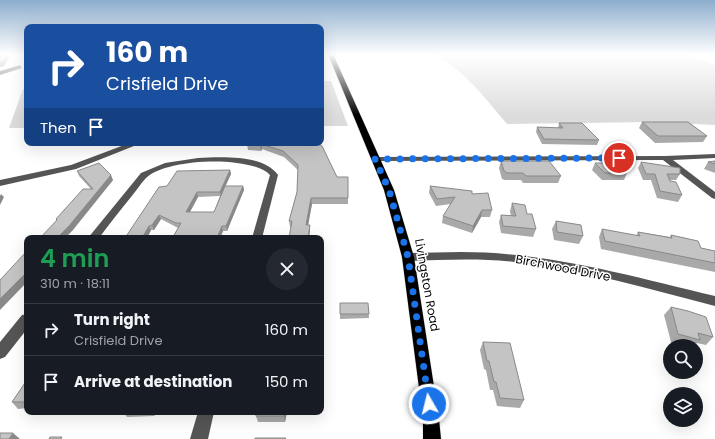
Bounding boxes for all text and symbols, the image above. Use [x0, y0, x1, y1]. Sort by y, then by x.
text: 160 m [106, 33, 188, 72]
icon: right [40, 40, 92, 92]
text: Crisfield Drive [106, 71, 228, 96]
icon: arrive [85, 116, 107, 138]
text: Then [40, 117, 77, 138]
pin [602, 141, 636, 175]
icon: arrive [608, 147, 630, 169]
street label: Livingston Road [411, 237, 444, 333]
text: 4 min [40, 242, 109, 275]
button: close [266, 248, 308, 290]
street label: Birchwood Drive [514, 250, 612, 285]
text: 310 m · 18:11 [40, 274, 110, 293]
text: Turn right [74, 309, 150, 330]
icon: right [40, 319, 62, 341]
text: 160 m [265, 319, 308, 340]
text: Crisfield Drive [74, 331, 162, 350]
map controls [663, 339, 703, 427]
button: search [663, 339, 703, 379]
icon: arrive [40, 371, 62, 393]
text: Arrive at destination [74, 371, 232, 392]
text: 150 m [265, 371, 308, 392]
position arrow [408, 383, 450, 425]
button: layers [663, 387, 703, 427]

